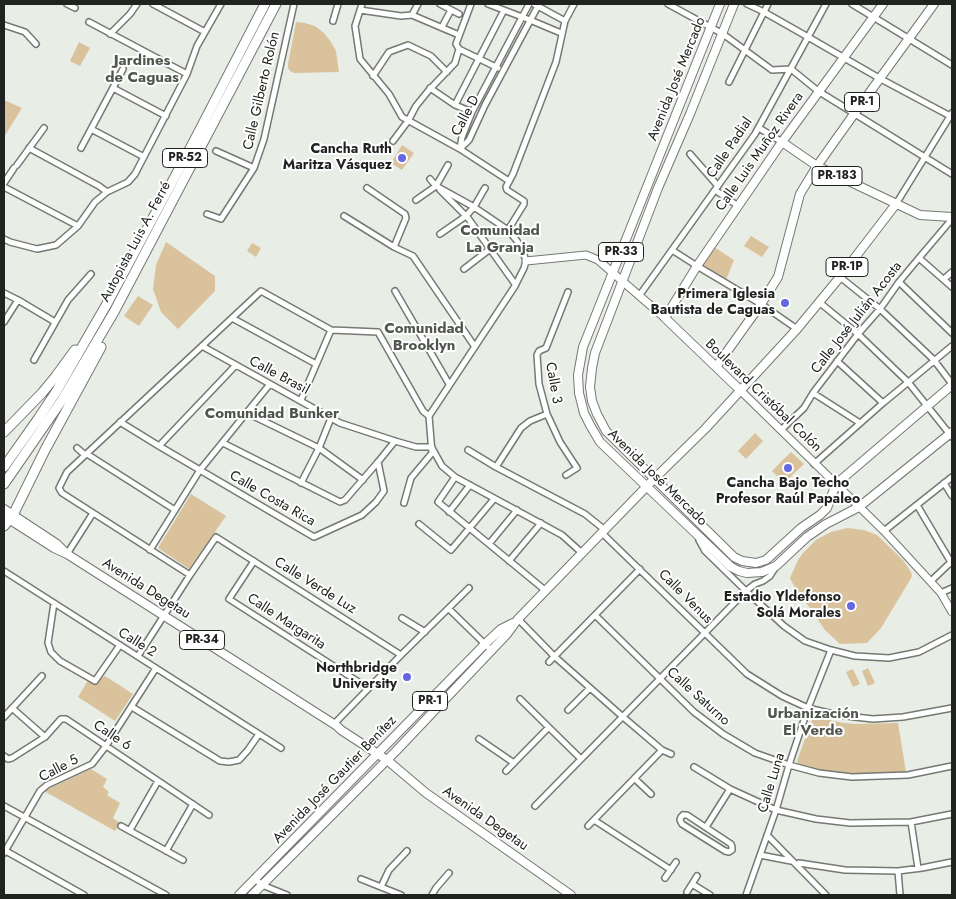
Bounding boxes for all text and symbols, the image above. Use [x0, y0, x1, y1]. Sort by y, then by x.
street label: Avenida José Mercado [645, 15, 709, 143]
street label: Calle Gilberto Rolón [240, 30, 284, 152]
district label: Jardines de Caguas [105, 52, 179, 87]
street label: Calle Luis Muñoz Rivera [713, 89, 807, 215]
road number: PR-1 [844, 92, 880, 111]
street label: Calle D [448, 93, 484, 139]
street label: Calle Padial [704, 114, 756, 182]
place label: Cancha Ruth Maritza Vásquez [283, 142, 392, 174]
road number: PR-52 [162, 148, 208, 168]
marker: Cancha Ruth Maritza Vásquez [396, 152, 408, 164]
road number: PR-183 [812, 167, 862, 186]
street label: Autopista Luis A. Ferré [97, 179, 175, 305]
district label: Comunidad La Granja [460, 222, 540, 257]
road number: PR-33 [598, 242, 644, 262]
road number: PR-1P [826, 258, 868, 276]
street label: Calle José Julián Acosta [808, 259, 906, 377]
place label: Primera Iglesia Bautista de Caguas [650, 287, 775, 320]
marker: Primera Iglesia Bautista de Caguas [779, 297, 791, 309]
district label: Comunidad Brooklyn [384, 320, 464, 355]
street label: Boulevard Cristóbal Colón [701, 336, 825, 456]
street label: Calle Brasil [246, 353, 312, 399]
street label: Calle 3 [541, 361, 565, 405]
district label: Comunidad Bunker [205, 405, 339, 423]
street label: Avenida José Mercado [604, 426, 710, 530]
marker: Cancha Bajo Techo Profesor Raúl Papaleo [782, 462, 794, 474]
street label: Calle Costa Rica [226, 468, 318, 530]
place label: Cancha Bajo Techo Profesor Raúl Papaleo [716, 476, 860, 508]
street label: Calle Verde Luz [271, 554, 359, 618]
street label: Avenida Degetau [99, 555, 193, 623]
street label: Calle Venus [654, 566, 716, 628]
street label: Calle Margarita [244, 590, 328, 654]
place label: Estadio Yldefonso Solá Morales [724, 590, 841, 622]
marker: Estadio Yldefonso Solá Morales [845, 600, 857, 612]
street label: Calle 2 [115, 625, 159, 661]
road number: PR-34 [180, 630, 224, 650]
place label: Northbridge University [316, 661, 397, 694]
street label: Calle Saturno [663, 664, 733, 730]
marker: Northbridge University [401, 671, 413, 683]
road number: PR-1 [412, 691, 448, 710]
district label: Urbanización El Verde [767, 705, 859, 740]
street label: Avenida José Gautier Benítez [270, 713, 400, 847]
street label: Calle 6 [90, 717, 134, 755]
street label: Calle Luna [755, 751, 789, 815]
street label: Calle 5 [36, 752, 82, 786]
street label: Avenida Degetau [439, 783, 531, 855]

